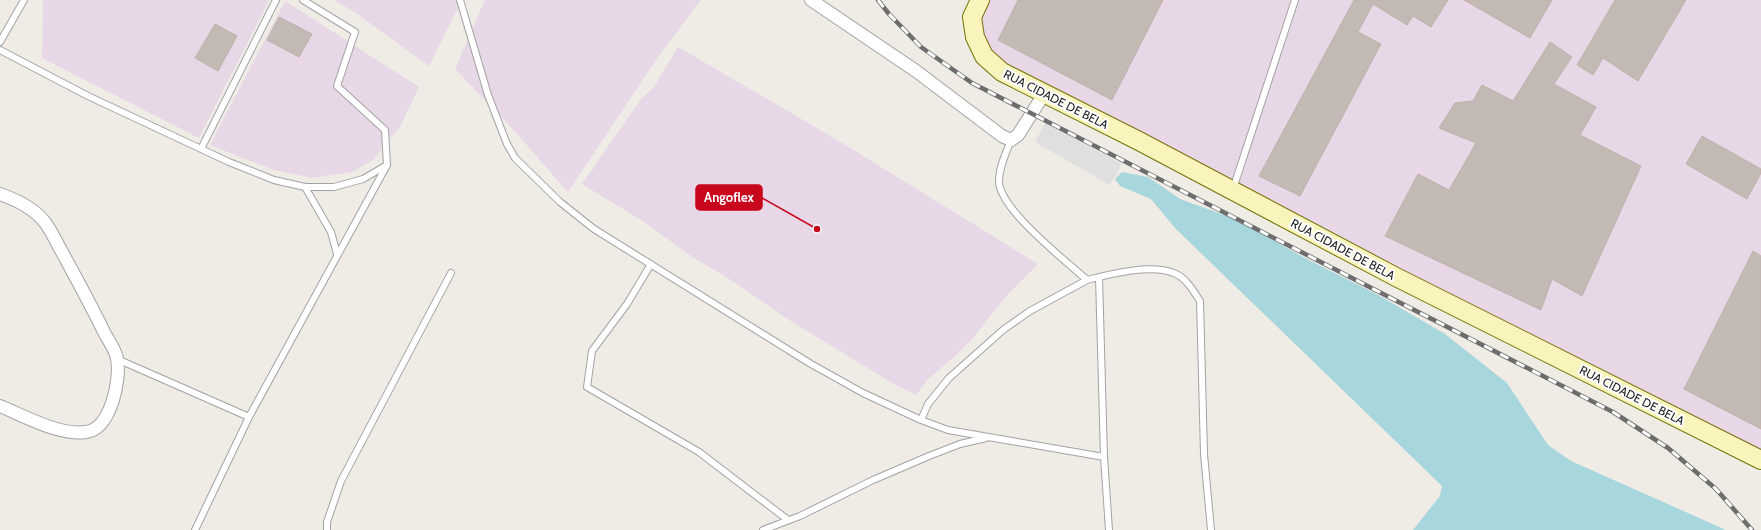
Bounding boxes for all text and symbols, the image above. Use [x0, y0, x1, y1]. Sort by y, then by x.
street label: RUA CIDADE DE BELA [1001, 66, 1111, 132]
callout: Angoflex [696, 185, 762, 210]
text: Angoflex [704, 189, 755, 205]
street label: RUA CIDADE DE BELA [1288, 215, 1398, 283]
street label: RUA CIDADE DE BELA [1577, 362, 1687, 428]

